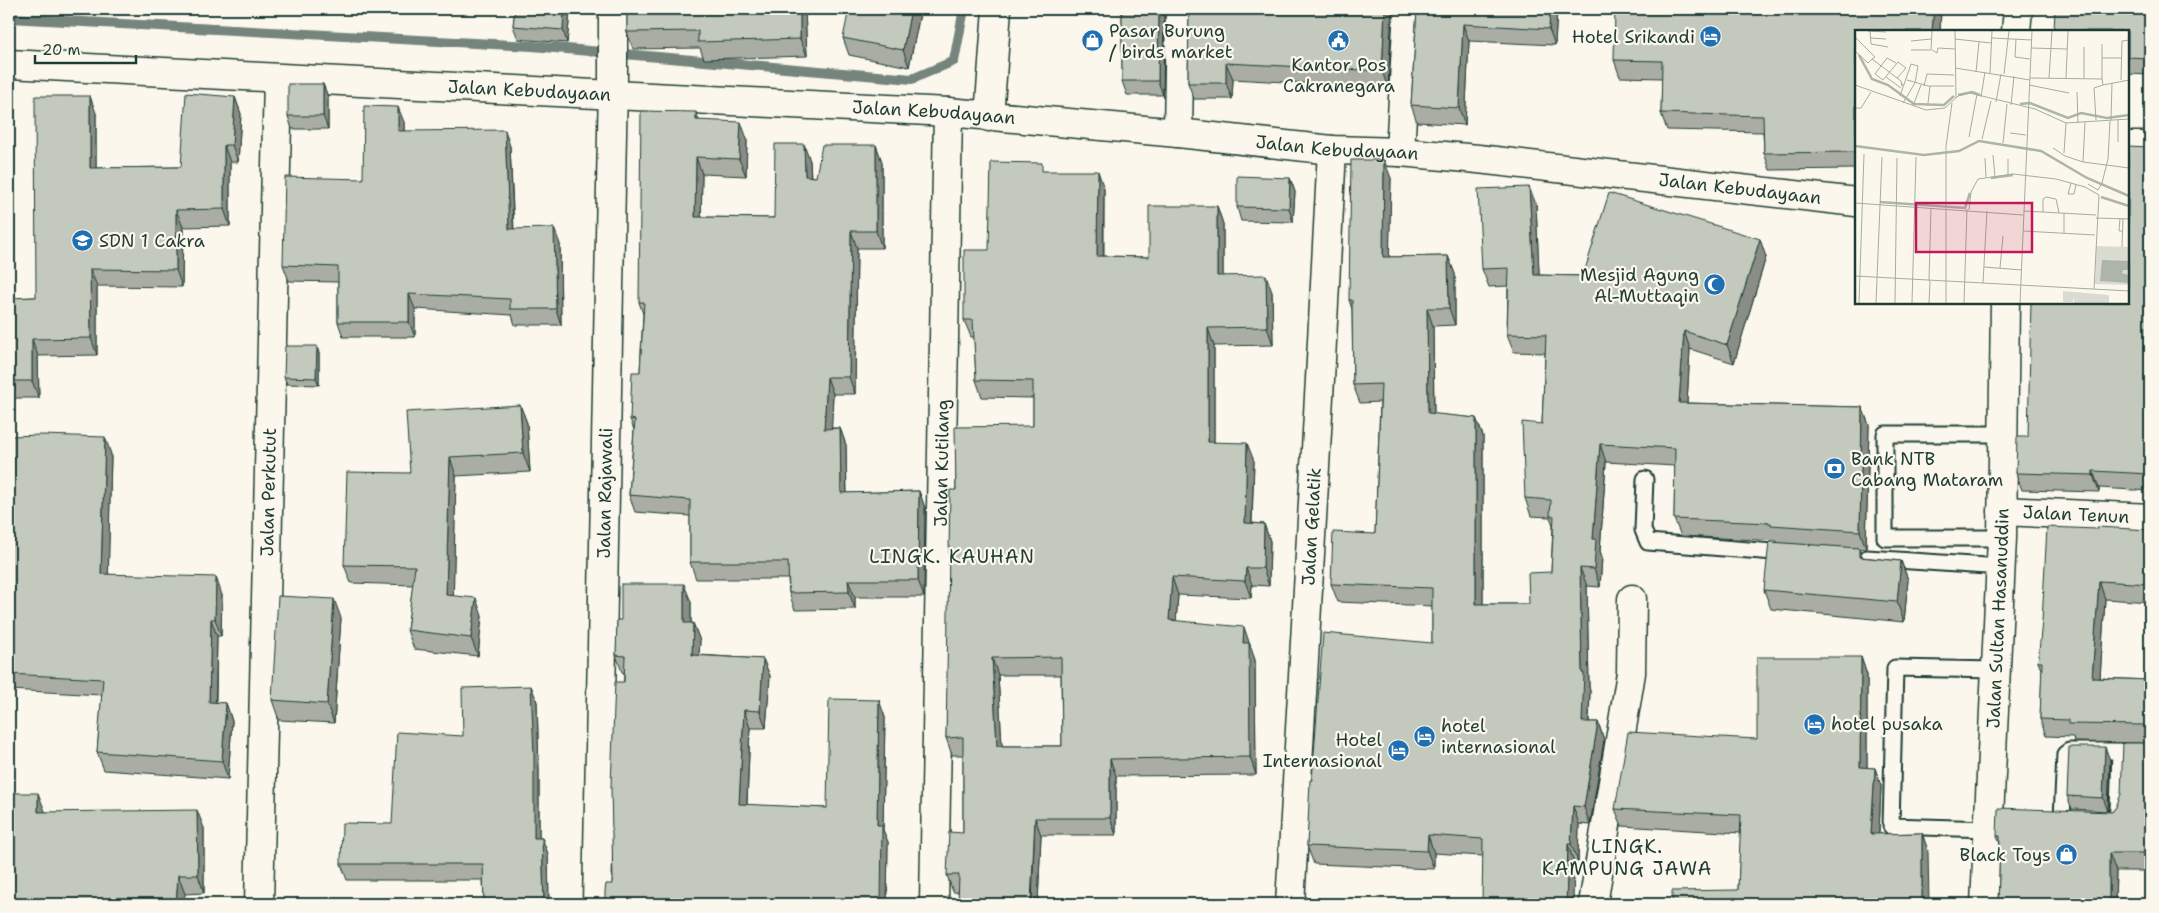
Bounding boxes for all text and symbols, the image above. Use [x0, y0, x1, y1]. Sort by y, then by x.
place label: Pasar Burung / birds market [1109, 19, 1233, 64]
place label: Hotel Srikandi [1572, 25, 1695, 49]
hotel icon: Hotel Srikandi [1699, 25, 1723, 49]
public building icon: Kantor Pos Cakranegara [1327, 28, 1351, 52]
shop icon: Pasar Burung / birds market [1081, 29, 1105, 53]
inset map [1855, 30, 2129, 304]
scale bar [35, 32, 136, 64]
text: 20 m [42, 40, 81, 60]
place label: Kantor Pos Cakranegara [1283, 53, 1395, 98]
street label: Jalan Kebudayaan [447, 74, 612, 107]
street label: Jalan Kebudayaan [852, 95, 1016, 130]
street label: Jalan Kebudayaan [1254, 130, 1420, 166]
street label: Jalan Kebudayaan [1657, 168, 1822, 210]
school or university icon: SDN 1 Cakra [71, 229, 95, 253]
place label: SDN 1 Cakra [99, 229, 205, 253]
place label: Mesjid Agung Al-Muttaqin [1580, 263, 1699, 308]
mosque icon: Mesjid Agung Al-Muttaqin [1703, 273, 1727, 297]
street label: Jalan Kutilang [929, 399, 955, 527]
street label: Jalan Perkutut [255, 427, 282, 557]
street label: Jalan Rajawali [592, 427, 618, 559]
place label: Bank NTB Cabang Mataram [1851, 447, 2003, 492]
bank icon: Bank NTB Cabang Mataram [1823, 457, 1847, 481]
street label: Jalan Gelatik [1296, 467, 1327, 586]
street label: Jalan Tenun [2022, 500, 2130, 529]
street label: Jalan Sultan Hasanuddin [1981, 508, 2014, 729]
district label: LINGK. KAUHAN [869, 544, 1035, 569]
hotel icon: hotel pusaka [1803, 712, 1827, 736]
place label: hotel pusaka [1831, 712, 1943, 736]
place label: hotel internasional [1441, 714, 1556, 759]
hotel icon: hotel internasional [1413, 724, 1437, 748]
place label: Hotel Internasional [1263, 728, 1383, 773]
hotel icon: Hotel Internasional [1386, 738, 1410, 762]
district label: LINGK. KAMPUNG JAWA [1542, 834, 1712, 881]
place label: Black Toys [1959, 843, 2051, 867]
shop icon: Black Toys [2055, 843, 2079, 867]

